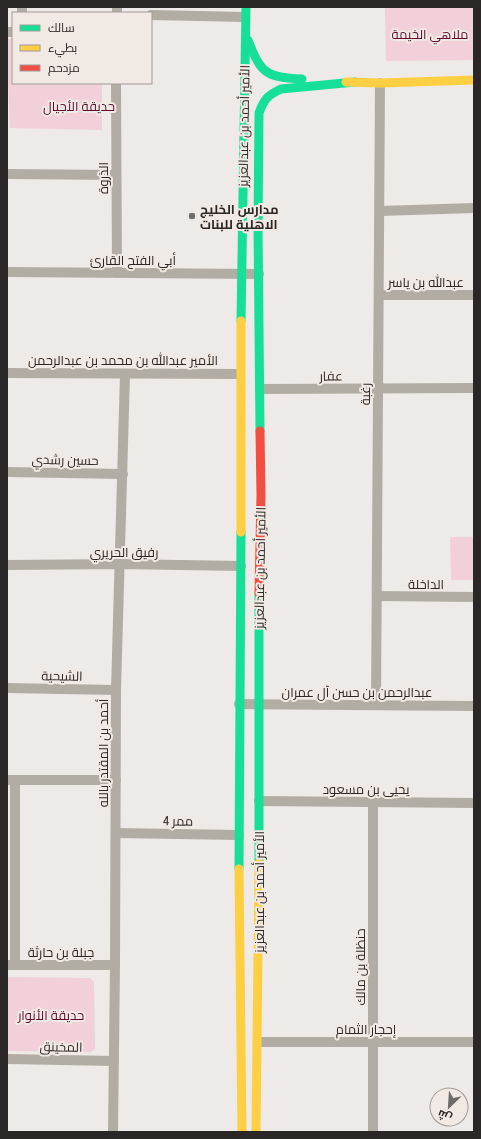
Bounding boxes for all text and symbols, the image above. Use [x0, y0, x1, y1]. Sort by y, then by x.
legend [12, 12, 152, 84]
text: سالك [48, 21, 75, 35]
park label: ملاهي الخيمة [392, 27, 468, 45]
text: بطيء [48, 41, 77, 58]
text: مزدحم [48, 61, 80, 76]
street label: الأمير أحمد بن عبدالعزيز [234, 65, 253, 188]
park label: حديقة الأجيال [43, 99, 115, 115]
street label: الذروة [96, 162, 111, 194]
place label: مدارس الخليج الاهلية للبنات [200, 202, 279, 232]
marker: مدارس الخليج الاهلية للبنات [187, 211, 197, 221]
street label: أبي الفتح القارئ [90, 252, 177, 271]
street label: عبدالله بن ياسر [387, 274, 464, 290]
street label: الأمير عبدالله بن محمد بن عبدالرحمن [28, 352, 218, 368]
street label: عفار [318, 368, 343, 384]
street label: رغبة [358, 383, 373, 405]
street label: حسين رشدي [31, 452, 99, 471]
street label: الأمير أحمد بن عبدالعزيز [250, 507, 269, 630]
street label: رفيق الحريري [90, 545, 158, 563]
street label: الداخلة [408, 577, 444, 592]
street label: الشيحية [41, 668, 83, 684]
street label: عبدالرحمن بن حسن آل عمران [282, 685, 432, 701]
street label: أحمد بن المقتدر بالله [95, 698, 111, 807]
street label: يحيى بن مسعود [323, 782, 410, 797]
street label: ممر 4 [163, 813, 193, 829]
street label: الأمير أحمد بن عبدالعزيز [251, 831, 267, 954]
street label: حنظلة بن مالك [353, 928, 368, 1006]
street label: جبلة بن حارثة [28, 945, 94, 960]
park label: حديقة الأنوار [17, 1008, 84, 1023]
street label: إحجار الثمام [336, 1022, 397, 1039]
street label: المخينق [39, 1039, 83, 1055]
north arrow [429, 1087, 469, 1127]
text: ش [436, 1107, 454, 1124]

